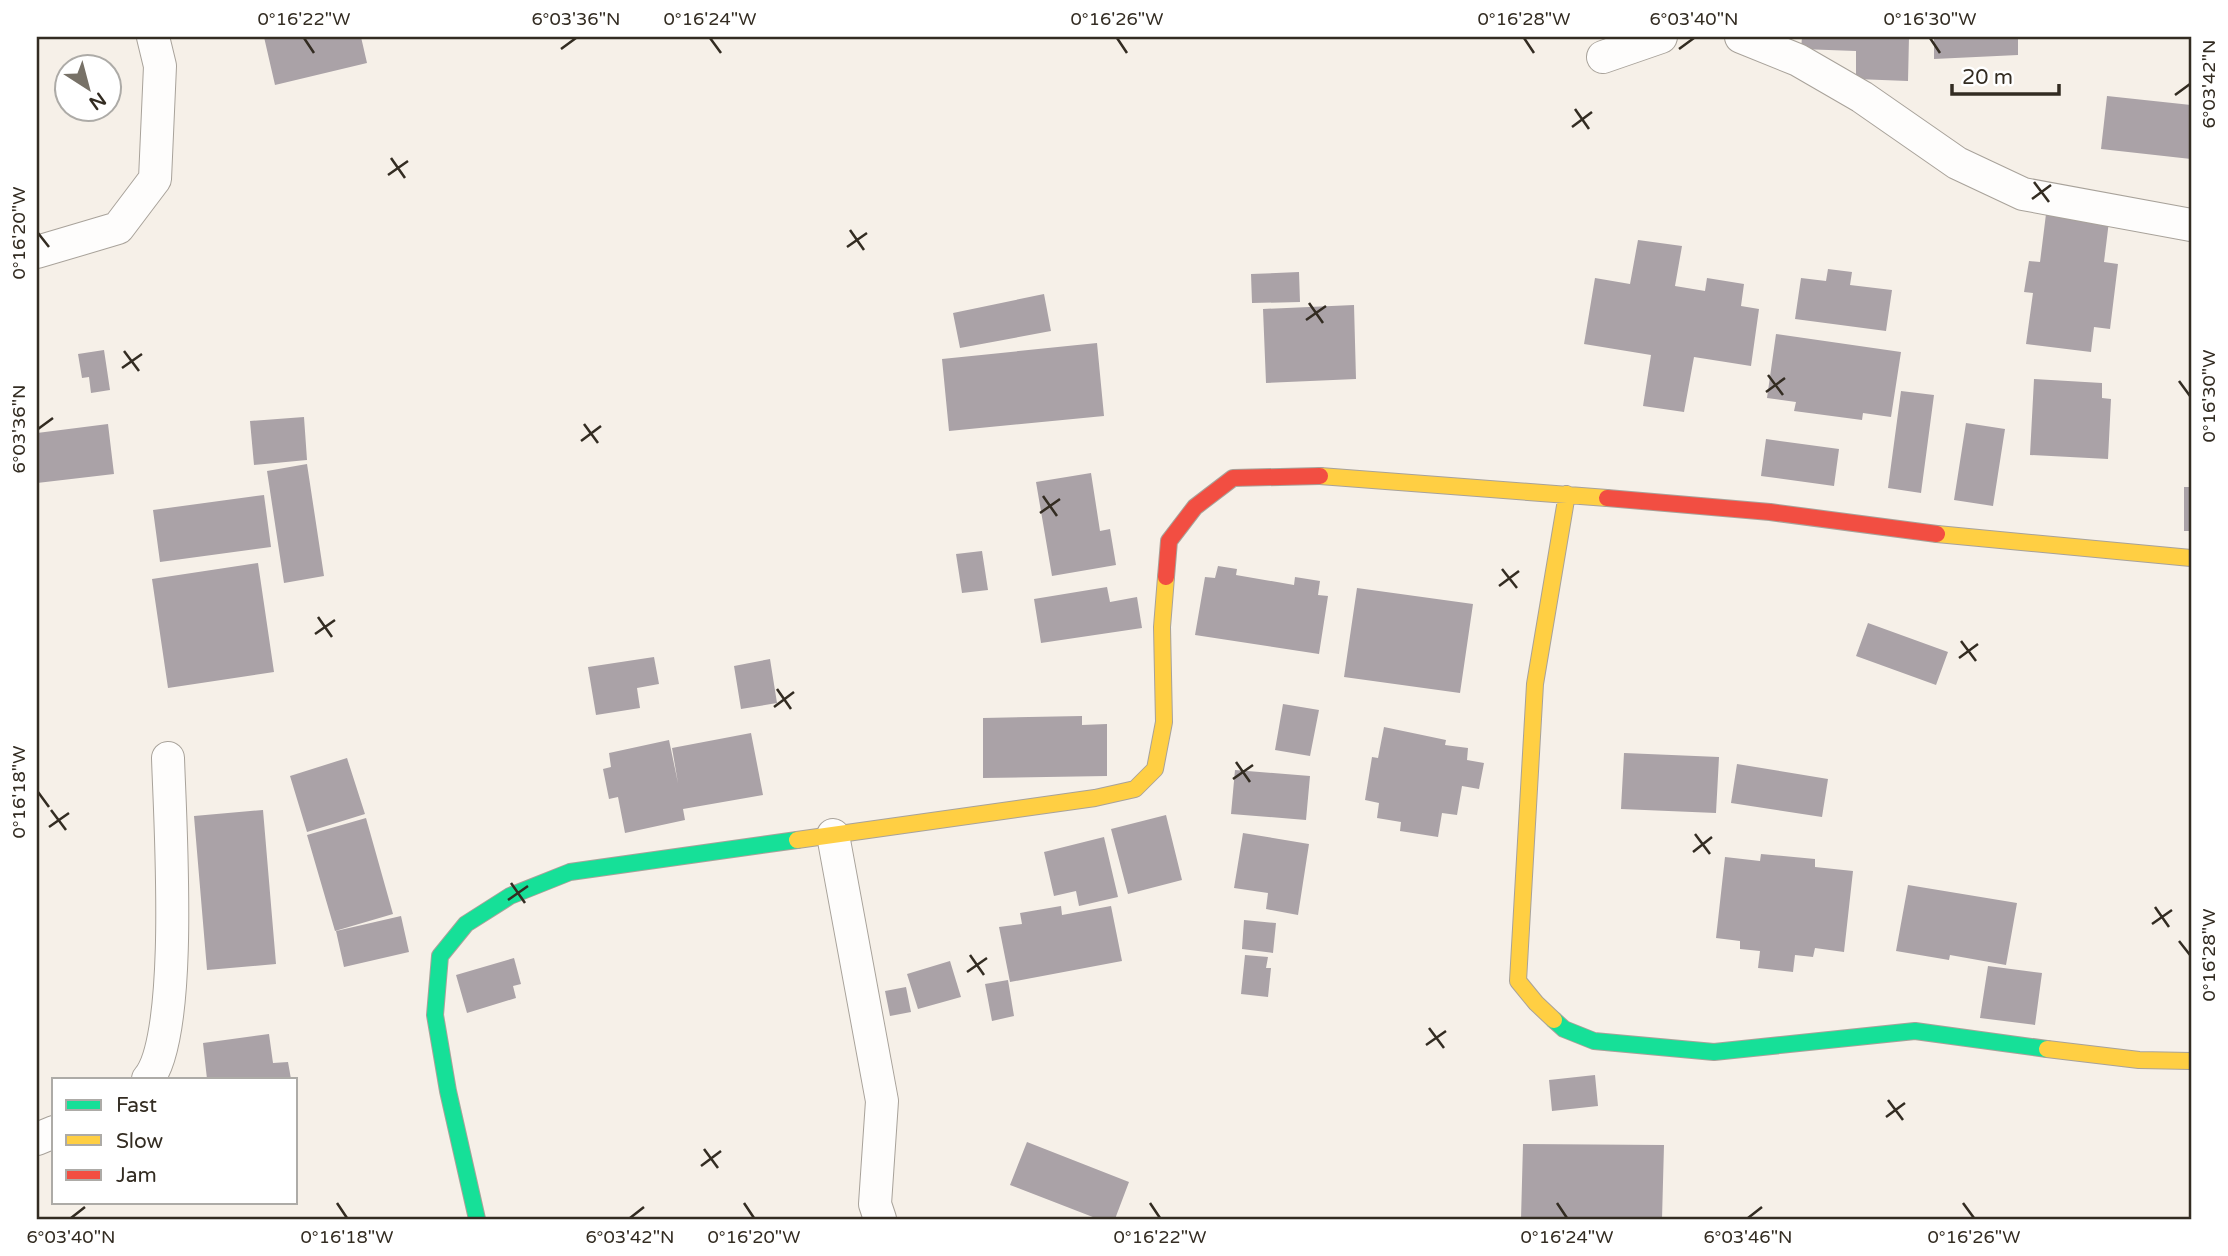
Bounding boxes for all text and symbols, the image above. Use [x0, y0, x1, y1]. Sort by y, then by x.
text: 0°16'22"W [258, 8, 350, 30]
text: 6°03'36"N [532, 8, 621, 30]
text: 0°16'24"W [664, 8, 756, 30]
text: 0°16'26"W [1071, 8, 1163, 30]
text: 0°16'28"W [1478, 8, 1570, 30]
text: 6°03'40"N [1650, 8, 1739, 30]
text: 0°16'30"W [1884, 8, 1976, 30]
text: 6°03'42"N [2198, 40, 2220, 129]
north arrow [52, 52, 122, 122]
scale bar [1952, 52, 2058, 96]
text: 20 m [1962, 65, 2013, 90]
text: N [85, 88, 110, 114]
text: 0°16'20"W [8, 187, 30, 279]
text: 0°16'30"W [2198, 350, 2220, 442]
text: 6°03'36"N [8, 385, 30, 474]
text: 0°16'18"W [8, 746, 30, 838]
text: 0°16'28"W [2198, 909, 2220, 1001]
legend [52, 1078, 298, 1204]
text: Fast [116, 1093, 157, 1118]
text: Slow [116, 1129, 164, 1154]
text: Jam [116, 1163, 157, 1188]
text: 6°03'40"N [27, 1226, 116, 1248]
text: 0°16'18"W [301, 1226, 393, 1248]
text: 6°03'42"N [586, 1226, 675, 1248]
text: 0°16'20"W [708, 1226, 800, 1248]
text: 0°16'22"W [1114, 1226, 1206, 1248]
text: 0°16'24"W [1521, 1226, 1613, 1248]
text: 6°03'46"N [1704, 1226, 1793, 1248]
text: 0°16'26"W [1928, 1226, 2020, 1248]

